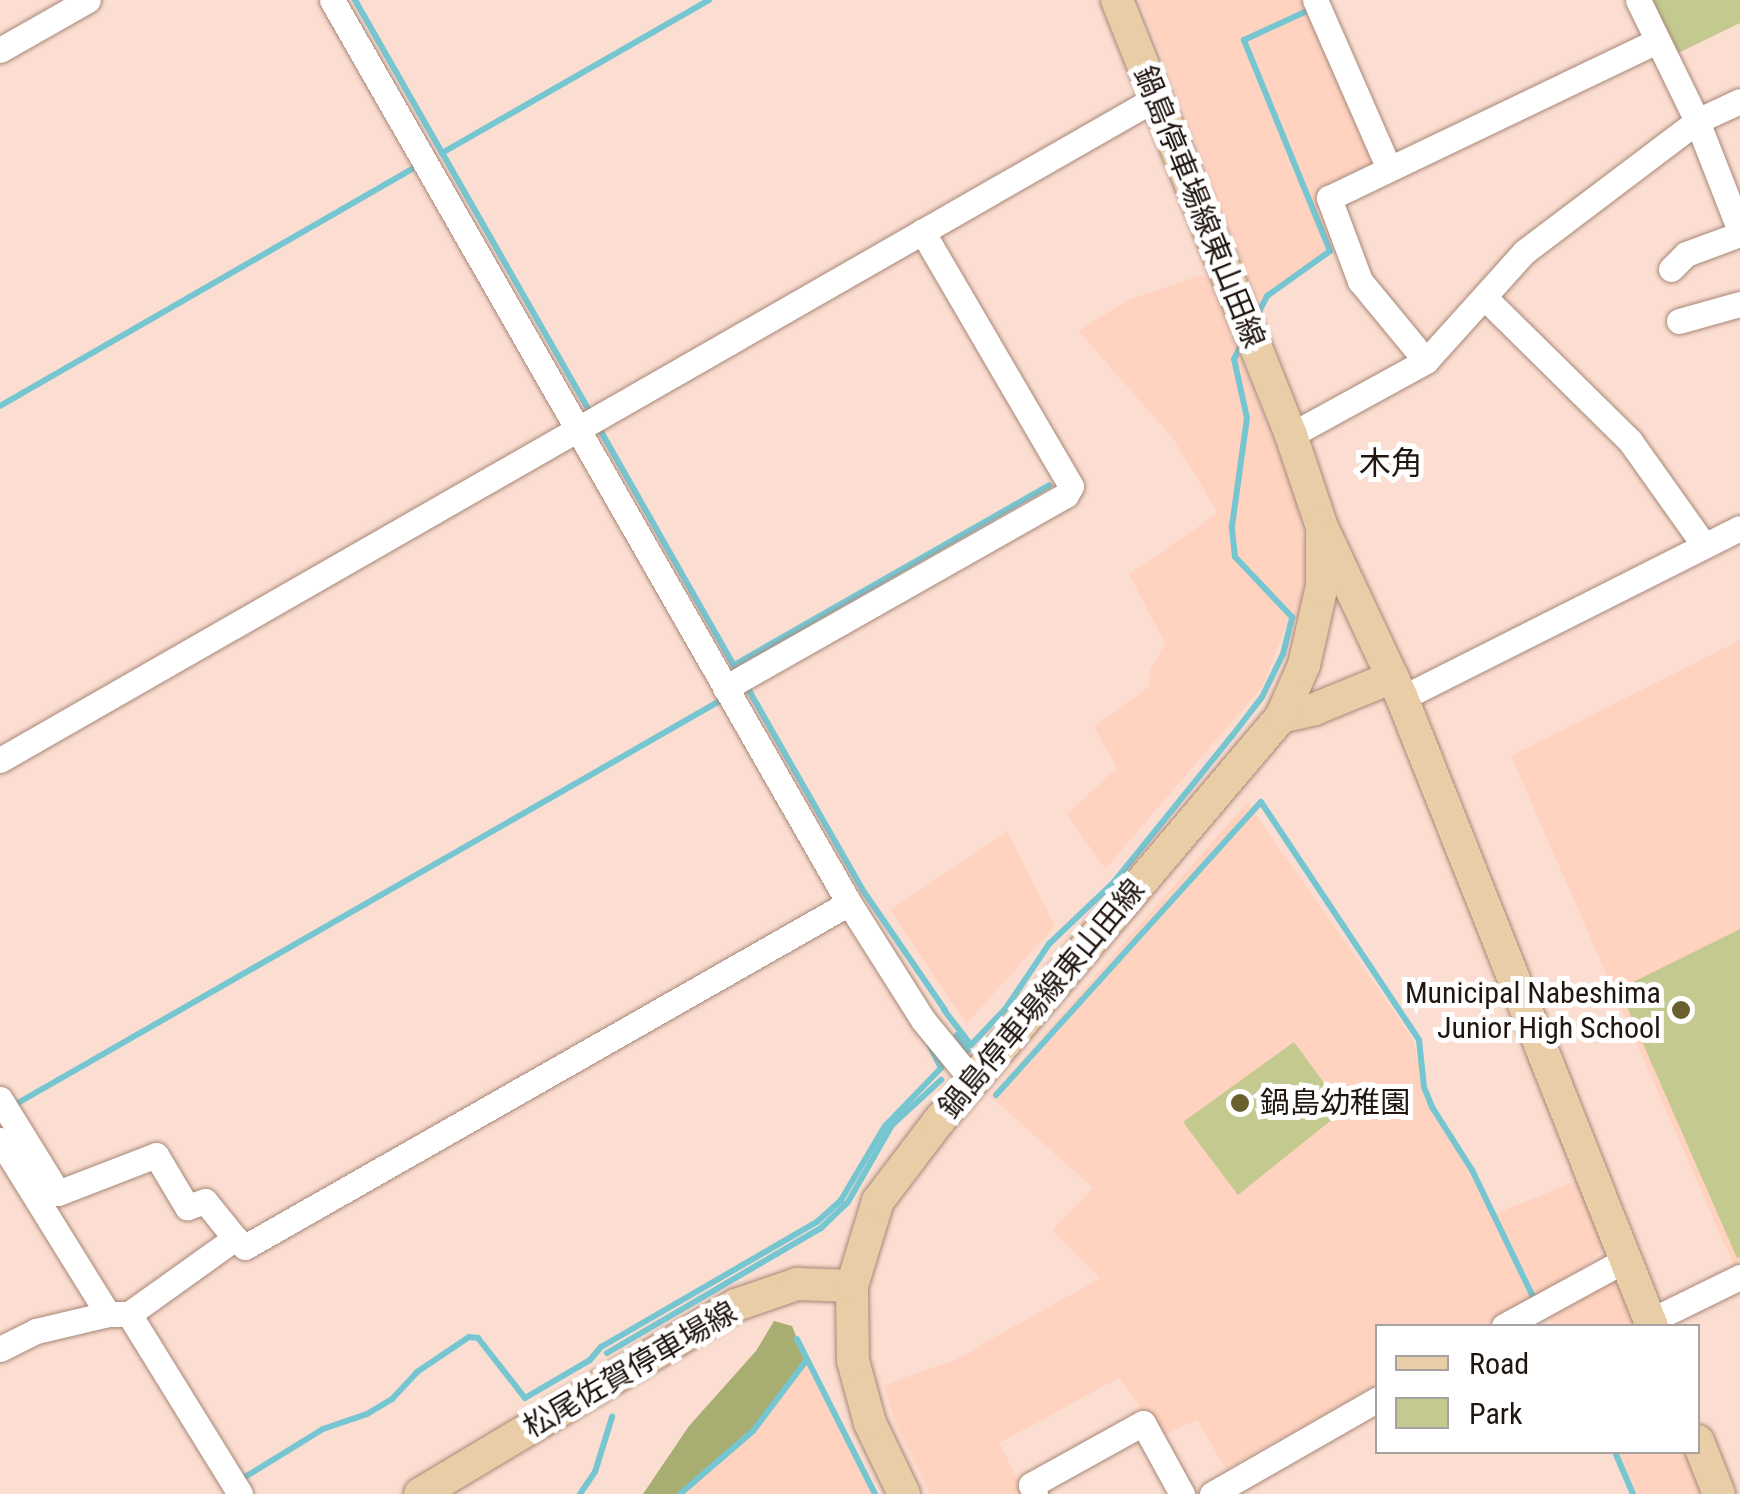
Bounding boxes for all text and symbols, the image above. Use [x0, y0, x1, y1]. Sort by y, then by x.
street label: 鍋島停車場線東山田線 [1126, 61, 1272, 353]
district label: 木角 [1359, 444, 1423, 482]
street label: 鍋島停車場線東山田線 [932, 873, 1152, 1125]
place label: Municipal Nabeshima Junior High School [1405, 975, 1661, 1046]
marker: Municipal Nabeshima Junior High School [1670, 999, 1692, 1021]
place label: 鍋島幼稚園 [1260, 1085, 1410, 1121]
marker: 鍋島幼稚園 [1229, 1092, 1251, 1114]
street label: 松尾佐賀停車場線 [517, 1294, 743, 1446]
legend [1375, 1324, 1700, 1454]
text: Road [1469, 1346, 1529, 1381]
text: Park [1469, 1396, 1523, 1431]

